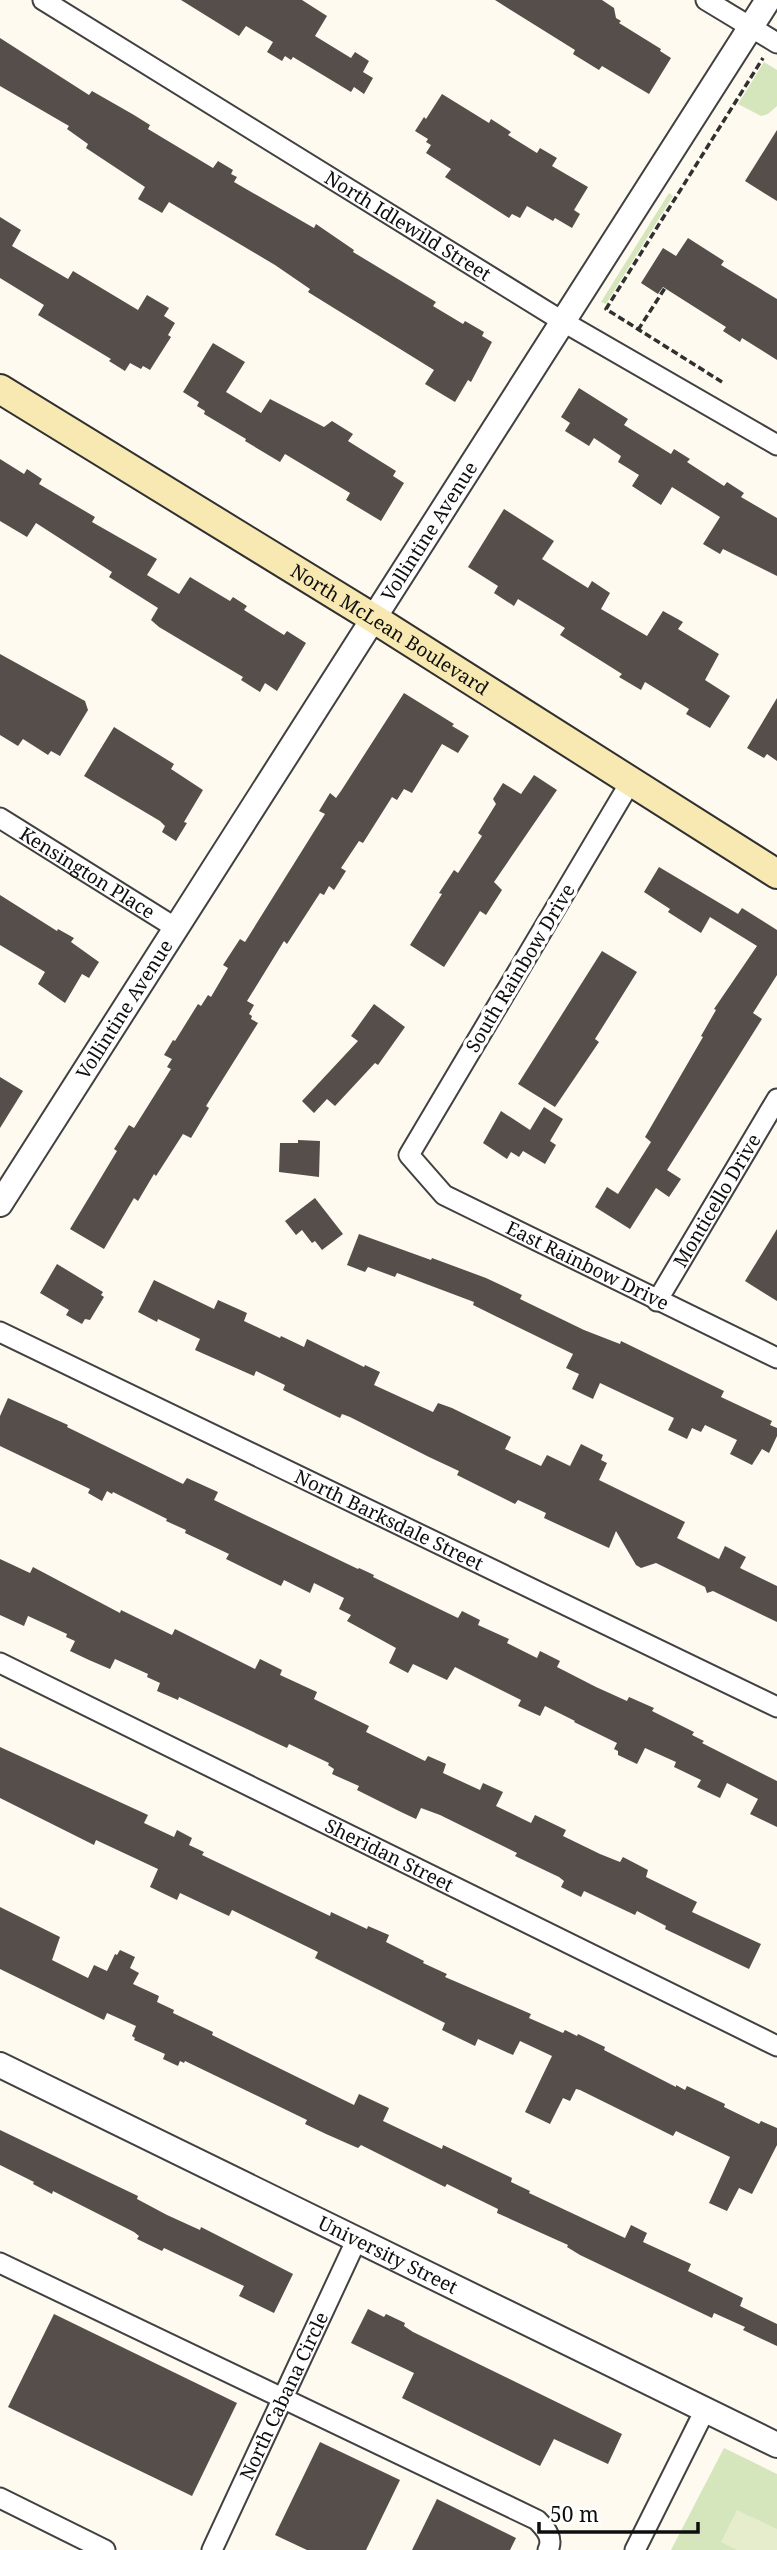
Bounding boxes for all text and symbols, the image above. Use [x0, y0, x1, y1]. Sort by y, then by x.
street label: North Idlewild Street [320, 164, 496, 287]
street label: Vollintine Avenue [375, 456, 483, 606]
street label: North McLean Boulevard [286, 558, 494, 701]
street label: Kensington Place [15, 820, 160, 925]
street label: South Rainbow Drive [459, 879, 581, 1057]
street label: Vollintine Avenue [70, 934, 178, 1084]
street label: Monticello Drive [667, 1129, 767, 1272]
street label: East Rainbow Drive [502, 1214, 673, 1316]
street label: North Barksdale Street [290, 1463, 488, 1576]
street label: Sheridan Street [321, 1812, 458, 1898]
street label: University Street [314, 2210, 462, 2300]
street label: North Cabana Circle [233, 2307, 334, 2484]
scale bar [539, 2490, 698, 2534]
text: 50 m [550, 2500, 599, 2528]

